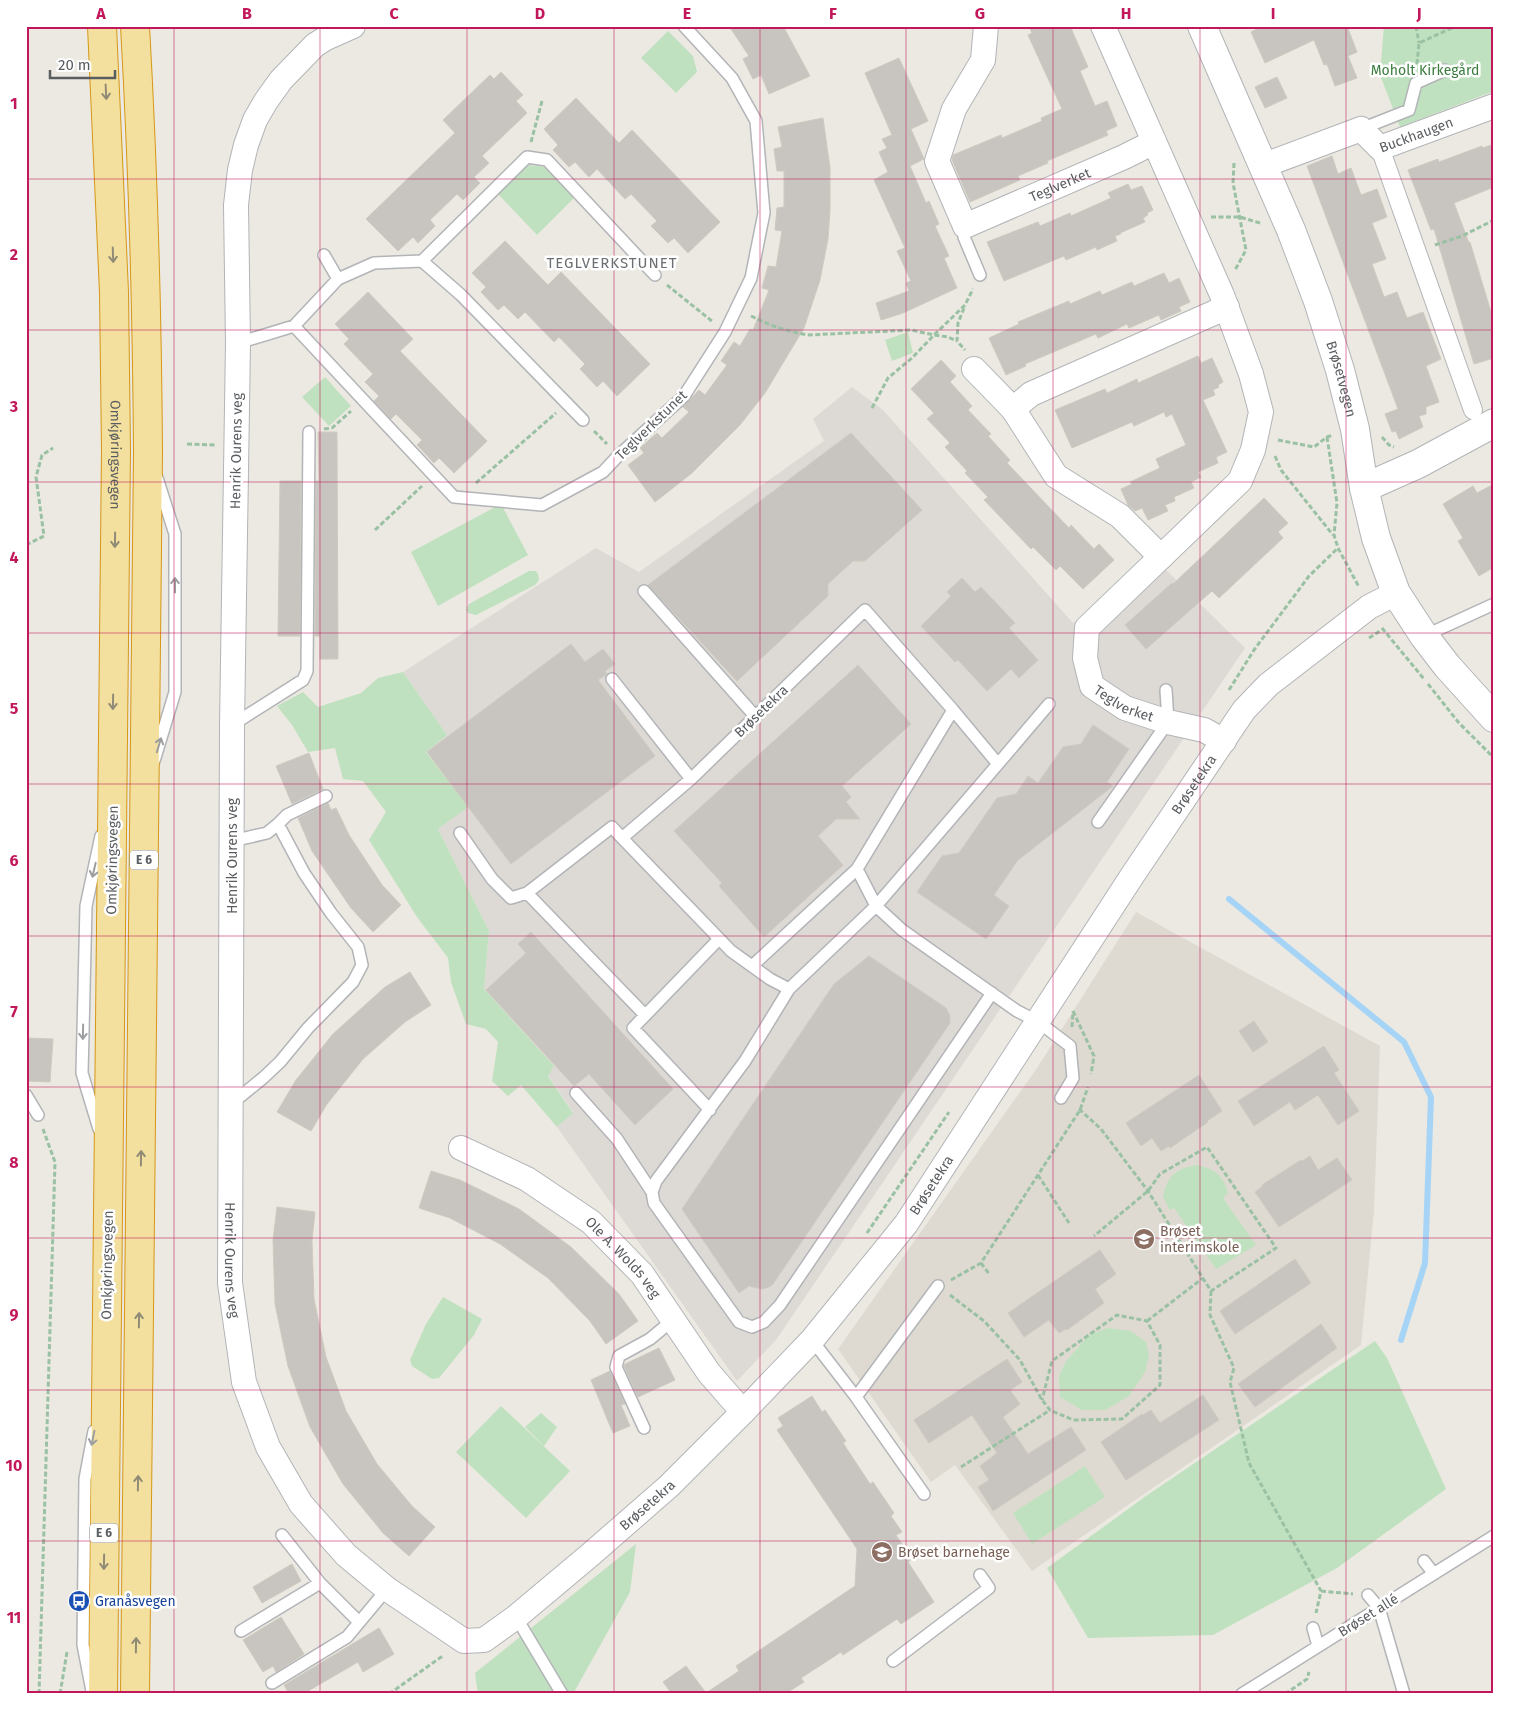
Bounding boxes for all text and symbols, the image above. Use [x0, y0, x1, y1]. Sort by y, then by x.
text: A [95, 4, 106, 23]
text: B [242, 4, 252, 23]
text: C [389, 4, 399, 23]
text: D [535, 4, 545, 23]
text: E [683, 4, 691, 23]
text: F [829, 4, 837, 23]
text: G [975, 4, 985, 23]
text: H [1121, 4, 1131, 23]
text: I [1271, 4, 1275, 23]
text: J [1415, 4, 1422, 23]
scale bar [50, 48, 115, 80]
text: 20 m [58, 56, 91, 74]
park label: Moholt Kirkegård [1371, 62, 1479, 79]
one-way arrow [102, 84, 111, 100]
text: 1 [10, 94, 18, 113]
street label: Buckhaugen [1377, 114, 1456, 157]
street label: Teglverket [1027, 164, 1094, 206]
text: 2 [10, 245, 18, 264]
one-way arrow [108, 246, 118, 262]
district label: TEGLVERKSTUNET [546, 254, 678, 272]
street label: Brøsetvegen [1322, 339, 1360, 419]
street label: Teglverkstunet [612, 386, 691, 464]
street label: Henrik Ourens veg [227, 392, 246, 509]
text: 3 [9, 397, 18, 416]
street label: Omkjøringsvegen [106, 400, 124, 510]
one-way arrow [110, 531, 120, 547]
text: 4 [9, 548, 19, 567]
one-way arrow [170, 577, 180, 594]
street label: Brøsetekra [731, 682, 792, 741]
street label: Teglverket [1091, 682, 1157, 726]
one-way arrow [108, 694, 118, 710]
text: 5 [10, 699, 19, 718]
one-way arrow [155, 737, 165, 753]
street label: Brøsetekra [1168, 752, 1220, 818]
street label: Henrik Ourens veg [224, 797, 241, 914]
street label: Omkjøringsvegen [103, 805, 122, 915]
road number: E 6 [130, 850, 158, 870]
text: 6 [9, 851, 19, 870]
one-way arrow [89, 862, 98, 878]
text: 7 [10, 1002, 18, 1021]
one-way arrow [78, 1023, 88, 1039]
one-way arrow [136, 1150, 146, 1166]
street label: Brøsetekra [906, 1152, 957, 1219]
text: 8 [9, 1153, 19, 1172]
street label: Henrik Ourens veg [221, 1202, 243, 1320]
street label: Omkjøringsvegen [98, 1210, 117, 1320]
street label: Ole A. Wolds veg [582, 1213, 664, 1302]
place label: Brøset interimskole [1160, 1223, 1239, 1256]
school or university icon: Brøset interimskole [1132, 1227, 1156, 1251]
text: 9 [10, 1305, 19, 1324]
one-way arrow [134, 1312, 144, 1328]
one-way arrow [88, 1430, 97, 1446]
text: 10 [6, 1456, 22, 1475]
one-way arrow [133, 1475, 142, 1491]
street label: Brøsetekra [616, 1477, 679, 1534]
road number: E 6 [90, 1524, 118, 1542]
school or university icon: Brøset barnehage [870, 1540, 894, 1564]
place label: Brøset barnehage [898, 1544, 1010, 1561]
one-way arrow [99, 1554, 109, 1570]
bus stop icon: Granåsvegen [67, 1589, 91, 1613]
street label: Brøset allé [1335, 1590, 1402, 1641]
place label: Granåsvegen [95, 1593, 176, 1610]
text: 11 [7, 1608, 21, 1627]
one-way arrow [131, 1637, 141, 1654]

